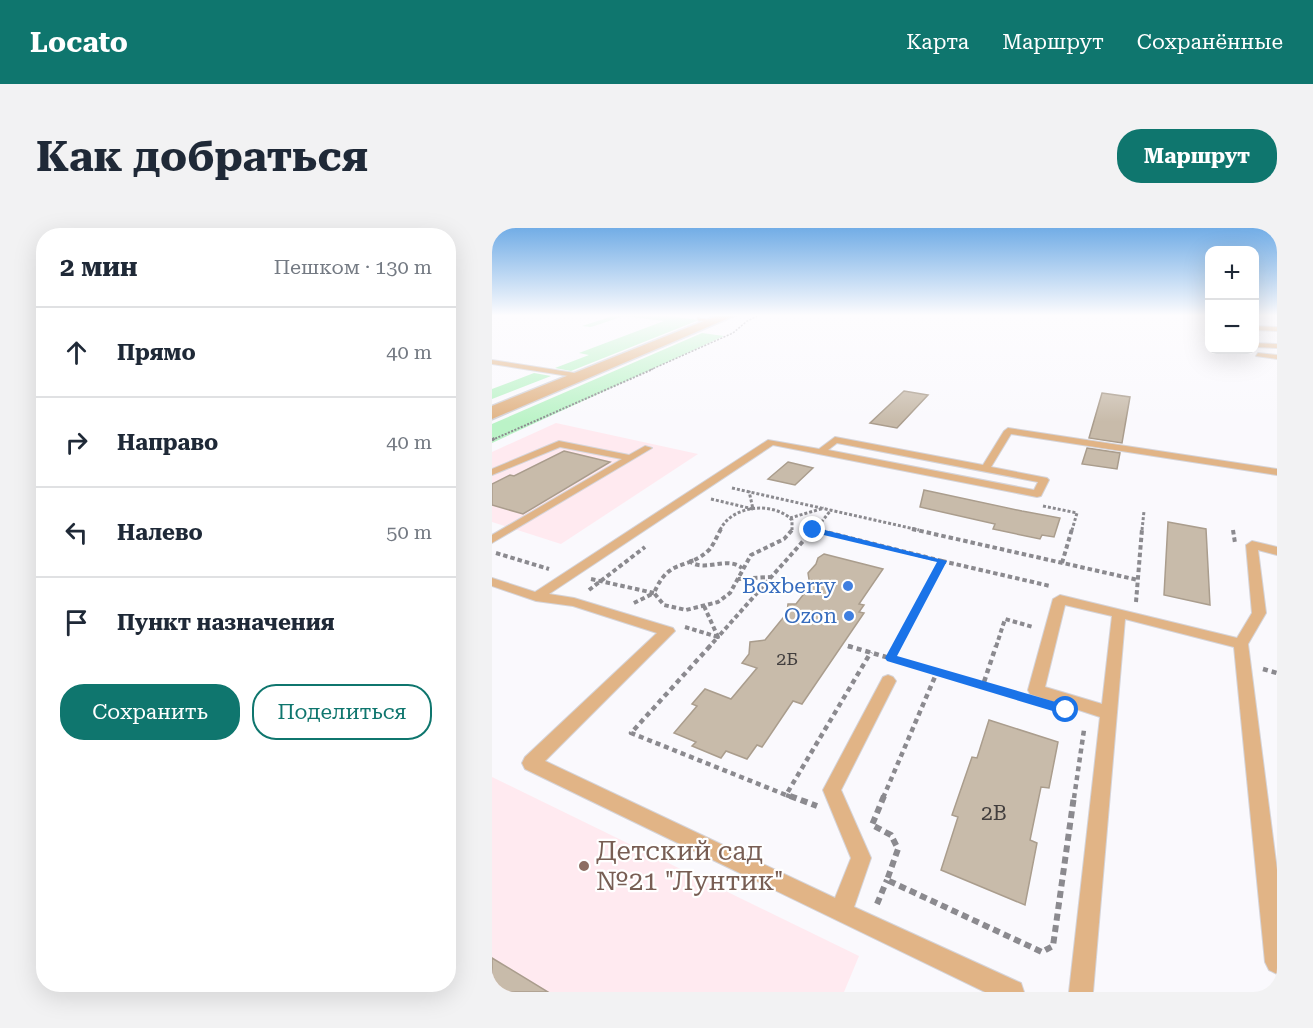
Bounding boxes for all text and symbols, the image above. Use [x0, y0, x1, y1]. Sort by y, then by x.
text: Locato [30, 26, 128, 59]
text: Карта [906, 30, 969, 54]
text: Маршрут [1002, 30, 1104, 54]
text: Сохранённые [1137, 30, 1283, 54]
button: Маршрут [1117, 129, 1277, 183]
text: Как добраться [36, 132, 368, 181]
map controls [1205, 246, 1259, 354]
button: + [1205, 246, 1259, 300]
text: 2 мин [60, 252, 138, 282]
text: Пешком · 130 m [274, 255, 432, 279]
button: − [1205, 300, 1259, 354]
icon: ahead [60, 336, 93, 369]
text: Прямо [117, 340, 196, 365]
text: 40 m [386, 340, 432, 364]
icon: right [60, 426, 93, 459]
text: Направо [117, 430, 218, 455]
text: 40 m [386, 430, 432, 454]
icon: left [60, 516, 93, 549]
route end [799, 516, 825, 542]
text: Налево [117, 520, 203, 545]
text: 50 m [386, 520, 432, 544]
place label: Boxberry [742, 574, 837, 598]
marker: Boxberry [841, 579, 855, 593]
place label: Ozon [784, 604, 837, 628]
icon: arrive [60, 606, 93, 639]
marker: Ozon [842, 609, 856, 623]
text: Пункт назначения [117, 610, 335, 635]
house number: 2Б [776, 648, 798, 669]
button: Сохранить [60, 684, 240, 740]
button: Поделиться [252, 684, 432, 740]
route start [1052, 696, 1078, 722]
house number: 2В [981, 801, 1007, 825]
place label: Детский сад №21 "Лунтик" [596, 836, 784, 896]
marker: Детский сад №21 "Лунтик" [577, 859, 591, 873]

